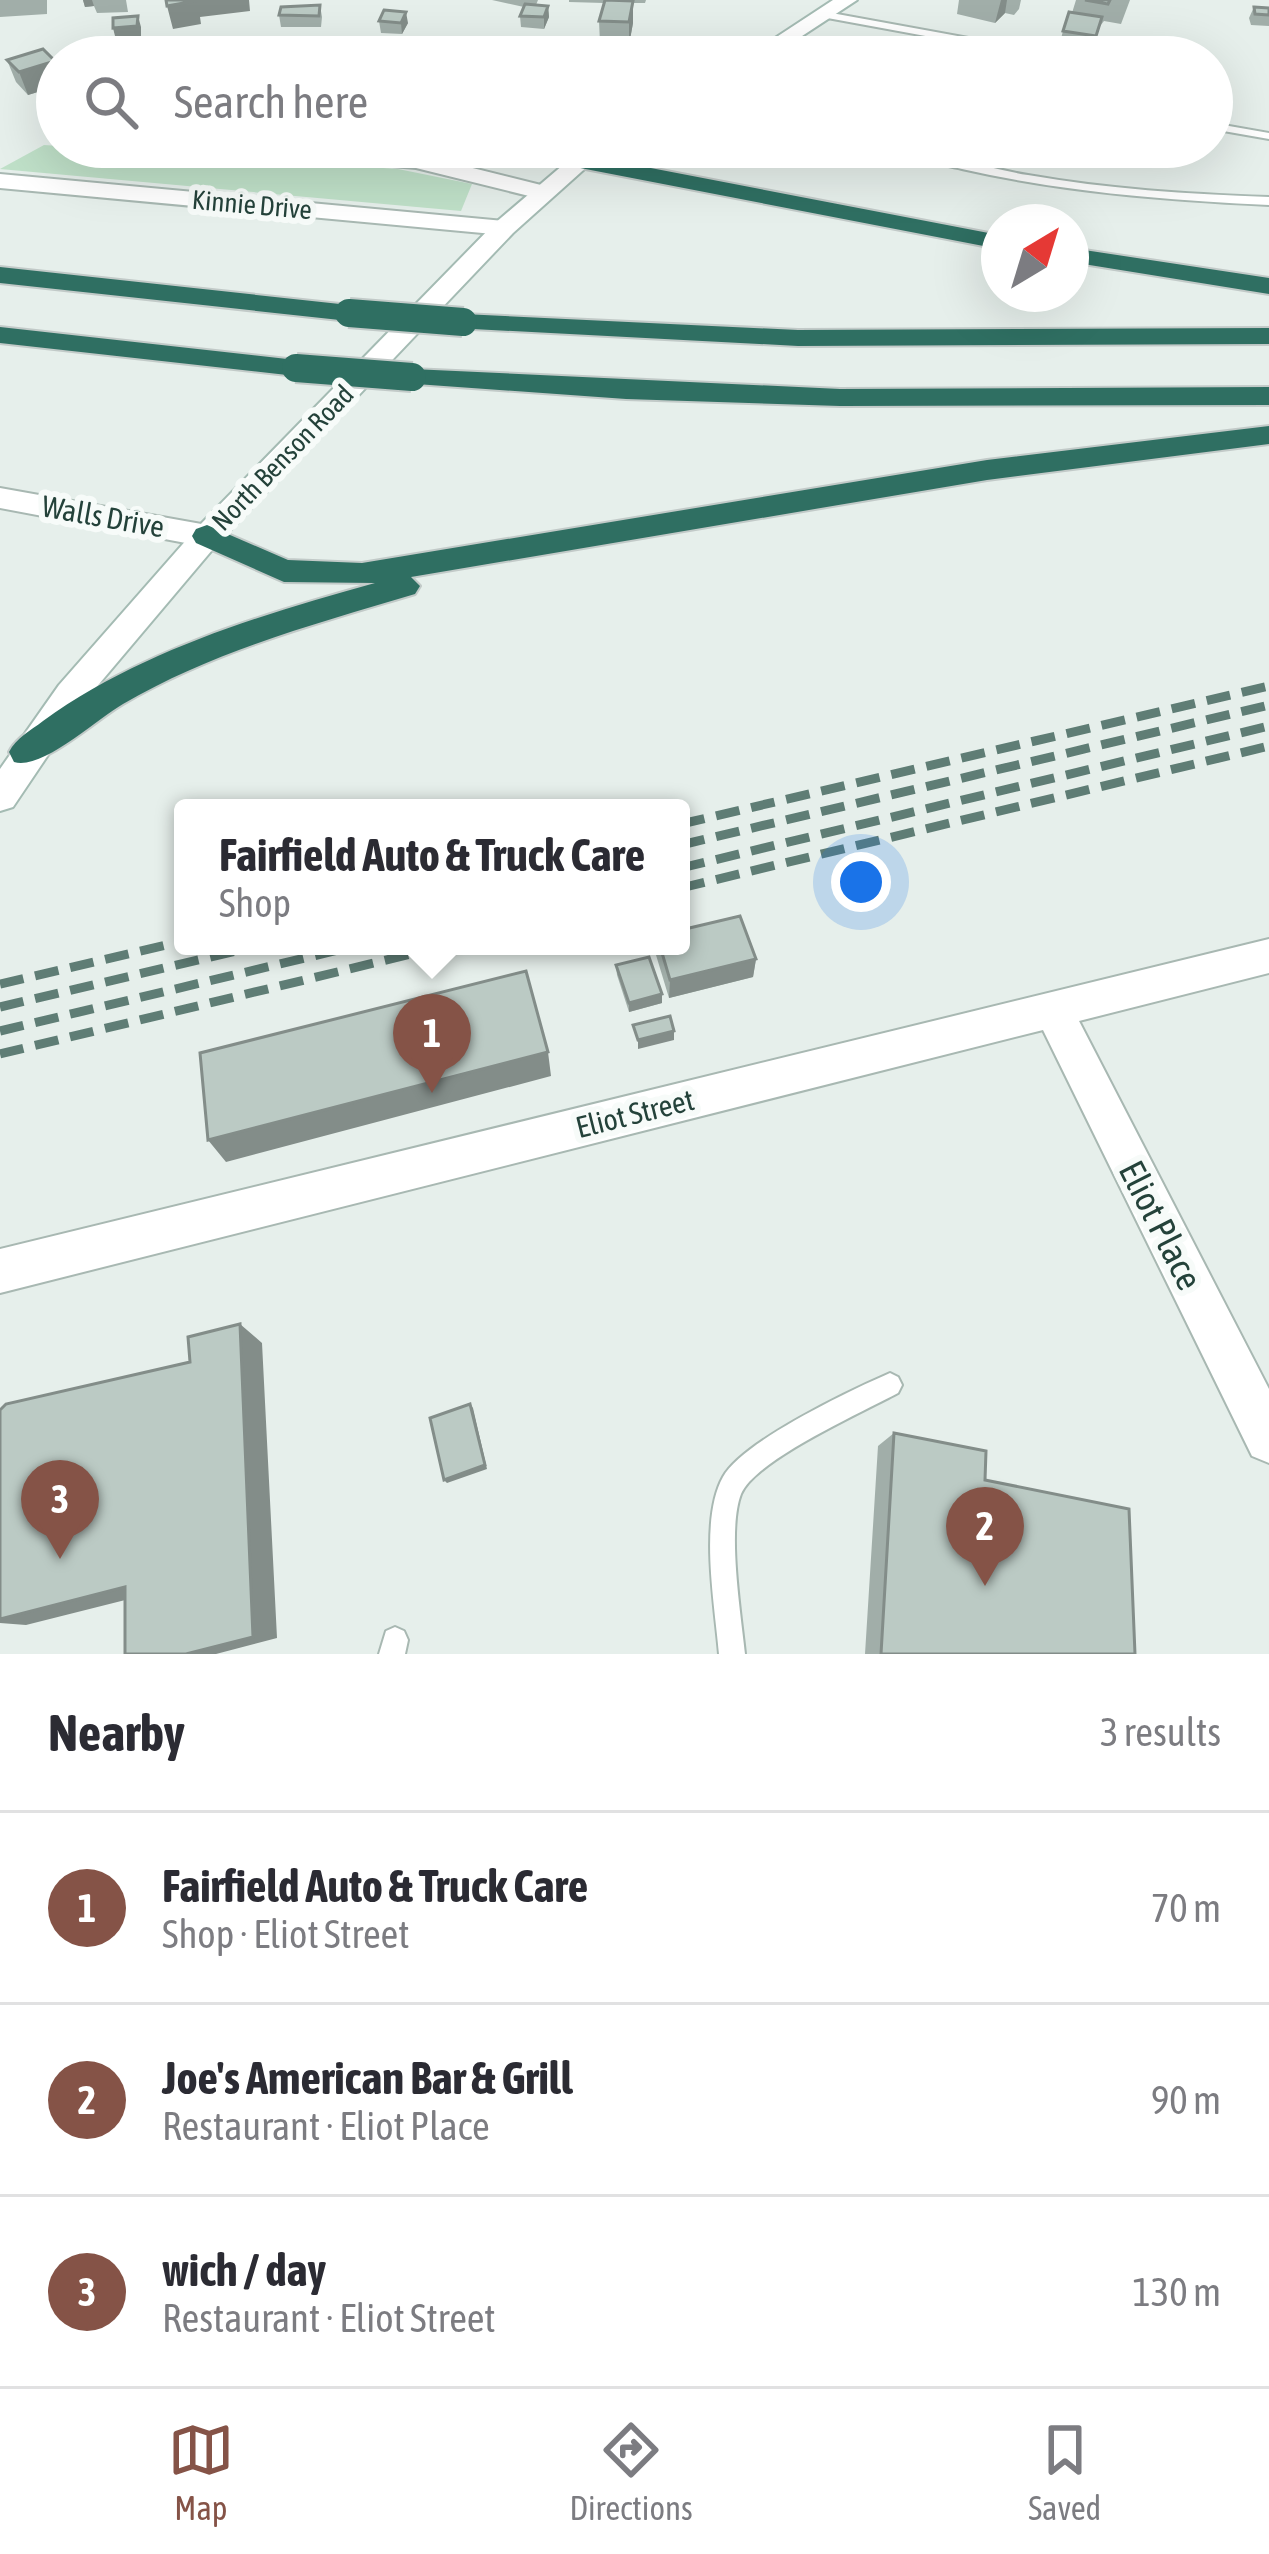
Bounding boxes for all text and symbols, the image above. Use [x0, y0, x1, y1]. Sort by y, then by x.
search box [36, 36, 1233, 168]
icon: search [78, 69, 144, 135]
text: Search here [174, 76, 368, 128]
street label: Kinnie Drive [191, 184, 313, 225]
north arrow [981, 204, 1089, 312]
street label: North Benson Road [206, 379, 360, 537]
street label: Walls Drive [39, 489, 167, 543]
popup [174, 799, 690, 955]
text: Fairfield Auto & Truck Care [219, 829, 645, 881]
your location [831, 852, 891, 912]
text: Shop [219, 881, 291, 925]
pin: 1 [393, 994, 471, 1093]
street label: Eliot Street [572, 1082, 697, 1144]
street label: Eliot Place [1111, 1154, 1211, 1296]
pin: 3 [21, 1460, 99, 1559]
pin: 2 [946, 1487, 1024, 1586]
text: Nearby [48, 1703, 185, 1762]
text: 3 results [1100, 1710, 1221, 1754]
text: Fairfield Auto & Truck Care [162, 1860, 588, 1912]
text: 1 [78, 1886, 96, 1930]
text: 70 m [1151, 1886, 1221, 1930]
text: Shop · Eliot Street [162, 1912, 410, 1956]
text: Joe's American Bar & Grill [162, 2052, 573, 2104]
text: 2 [78, 2078, 96, 2122]
text: 90 m [1151, 2078, 1221, 2122]
text: Restaurant · Eliot Place [162, 2104, 490, 2148]
text: wich / day [162, 2244, 326, 2296]
text: 3 [78, 2270, 96, 2314]
text: 130 m [1133, 2270, 1221, 2314]
text: Restaurant · Eliot Street [162, 2296, 496, 2340]
tab: Map [168, 2417, 234, 2527]
tab: Directions [569, 2417, 693, 2527]
tab: Saved [1028, 2417, 1101, 2527]

